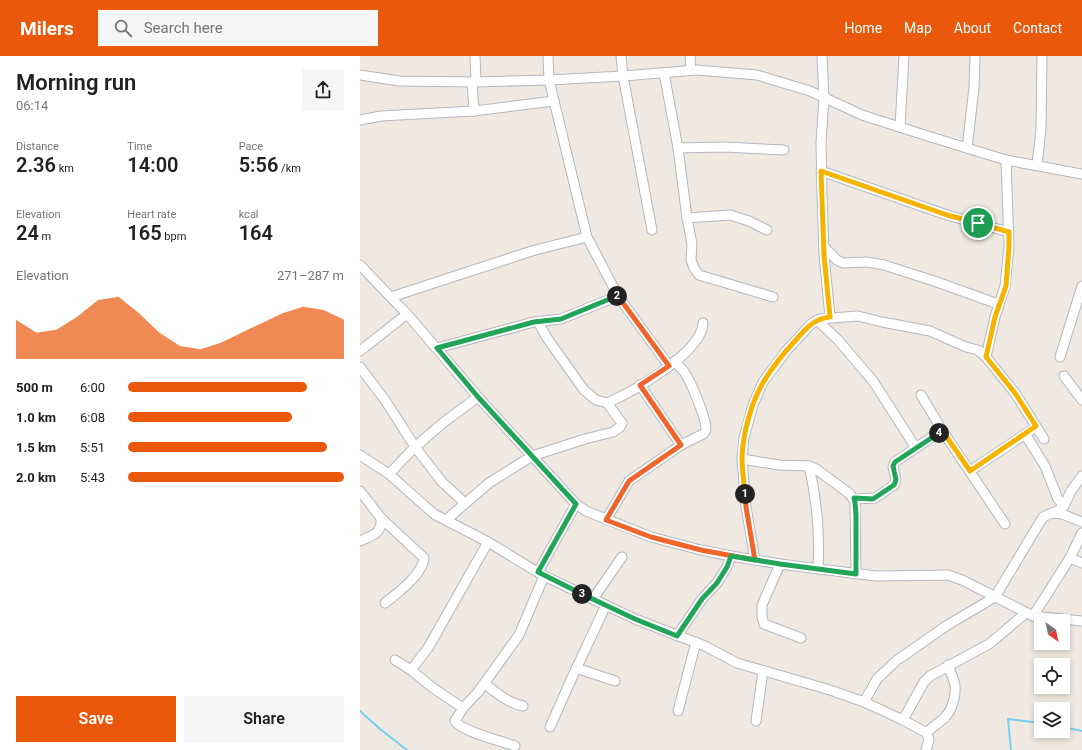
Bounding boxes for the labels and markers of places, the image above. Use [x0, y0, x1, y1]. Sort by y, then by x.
pin [961, 206, 995, 240]
pin: 2 [607, 286, 627, 306]
pin: 4 [929, 423, 949, 443]
pin: 1 [735, 484, 755, 504]
pin: 3 [572, 584, 592, 604]

